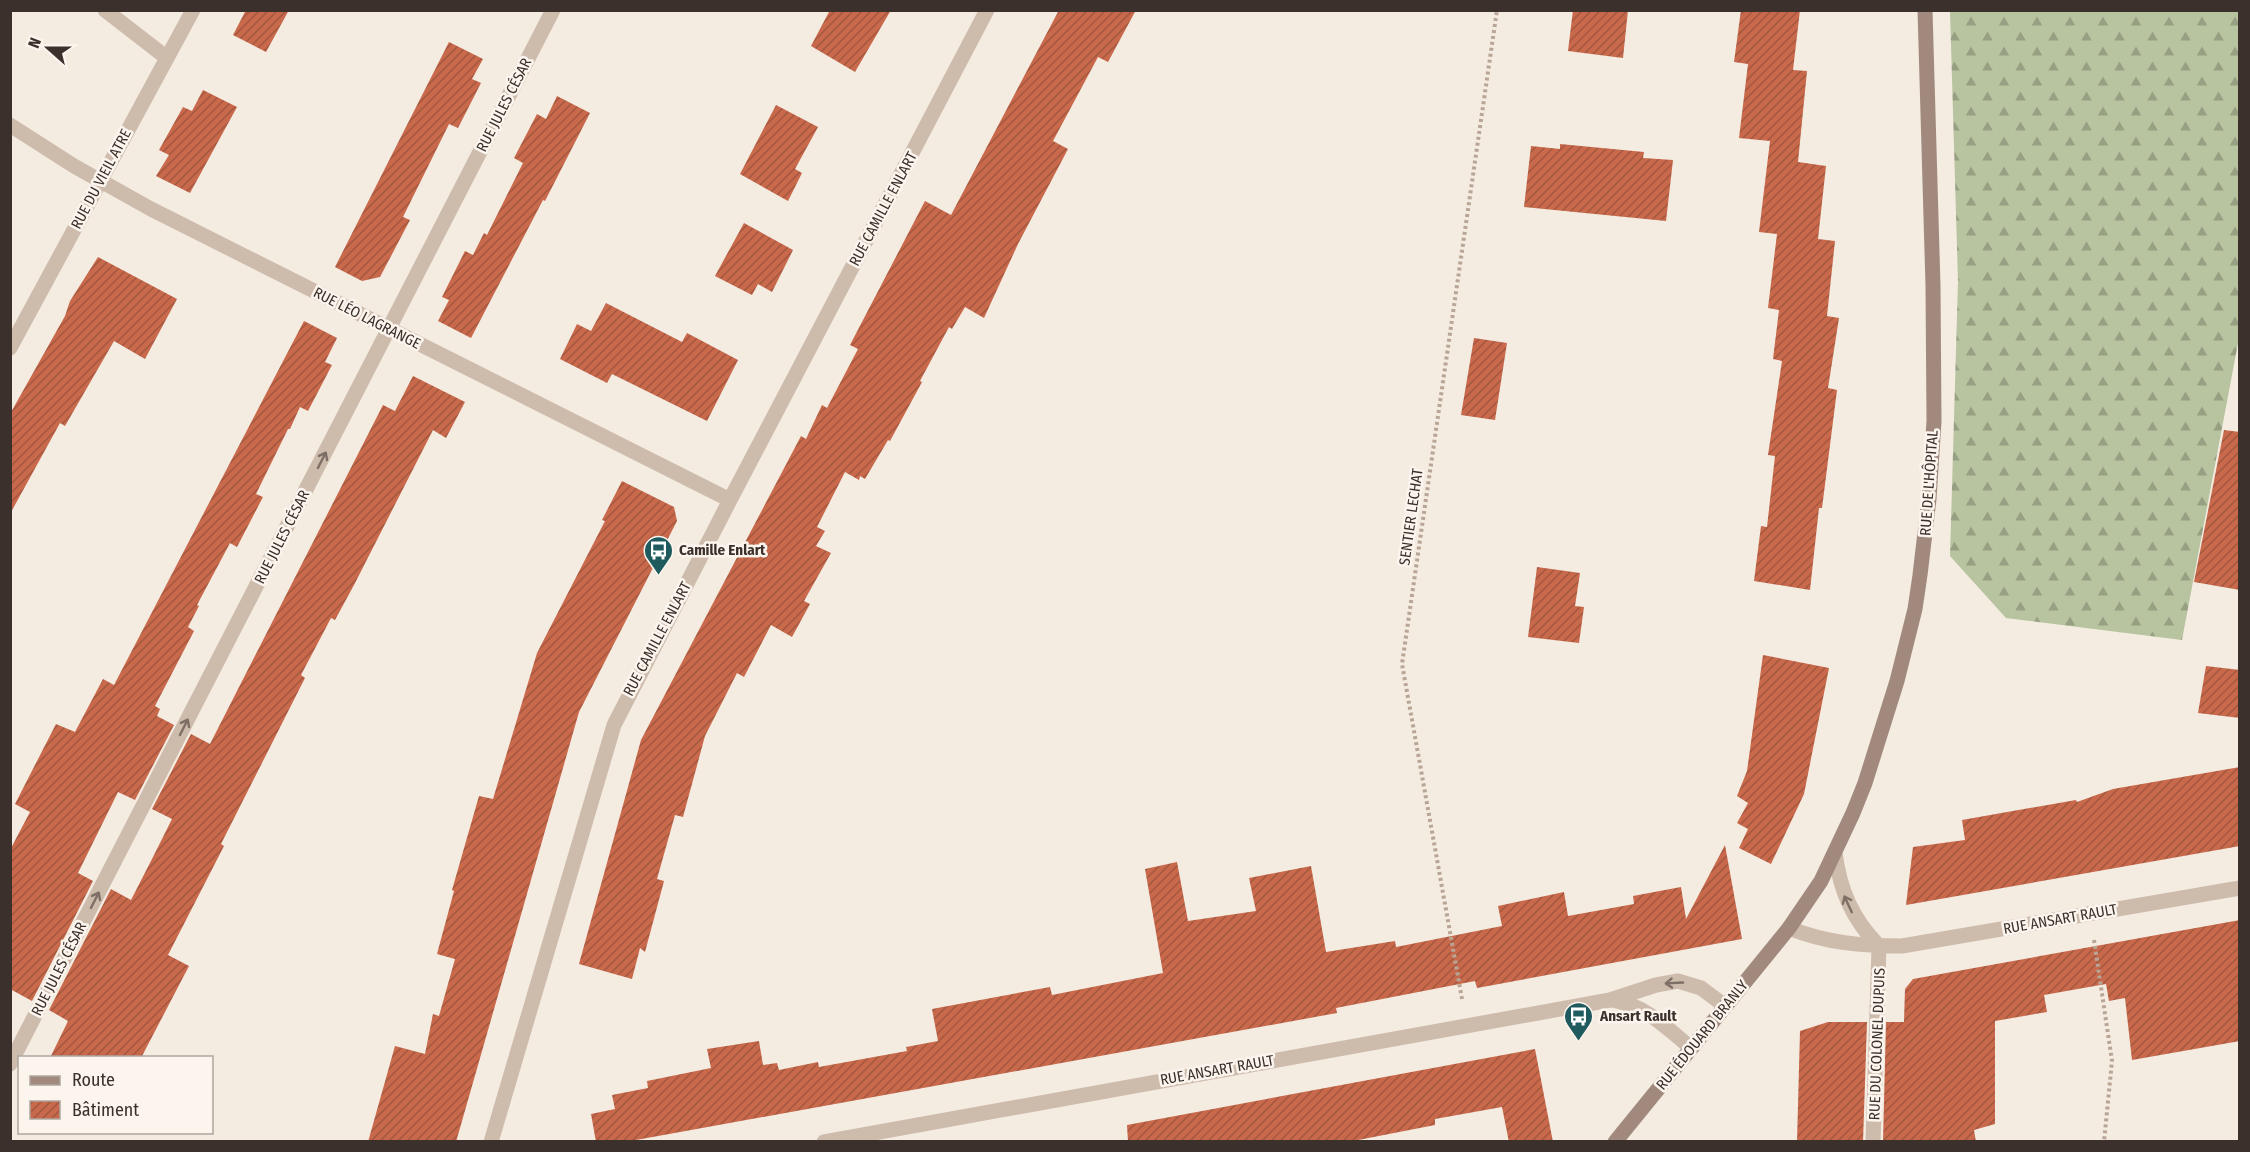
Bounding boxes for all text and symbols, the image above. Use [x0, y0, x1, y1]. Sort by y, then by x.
north arrow [18, 18, 78, 78]
text: N [24, 35, 45, 51]
street label: RUE JULES CÉSAR [473, 55, 535, 155]
street label: RUE DU VIEIL ATRE [67, 126, 135, 232]
street label: RUE CAMILLE ENLART [845, 149, 921, 269]
street label: RUE LÉO LAGRANGE [310, 283, 424, 353]
street label: RUE DE L'HÔPITAL [1916, 429, 1942, 536]
one-way arrow [316, 452, 328, 469]
street label: SENTIER LECHAT [1395, 467, 1427, 567]
street label: RUE JULES CÉSAR [251, 487, 313, 587]
bus stop icon: Camille Enlart [642, 534, 674, 576]
place label: Camille Enlart [679, 541, 766, 559]
street label: RUE CAMILLE ENLART [619, 579, 695, 699]
one-way arrow [179, 718, 191, 736]
one-way arrow [89, 892, 101, 909]
one-way arrow [1842, 895, 1853, 913]
street label: RUE ANSART RAULT [2002, 900, 2118, 938]
street label: RUE JULES CÉSAR [28, 919, 90, 1019]
street label: RUE DU COLONEL DUPUIS [1865, 967, 1889, 1121]
street label: RUE ÉDOUARD BRANLY [1652, 976, 1752, 1093]
one-way arrow [1665, 977, 1685, 988]
bus stop icon: Ansart Rault [1563, 1000, 1595, 1042]
place label: Ansart Rault [1599, 1007, 1677, 1025]
street label: RUE ANSART RAULT [1159, 1051, 1275, 1089]
legend [18, 1056, 213, 1134]
text: Route [72, 1069, 115, 1091]
text: Bâtiment [72, 1099, 139, 1121]

